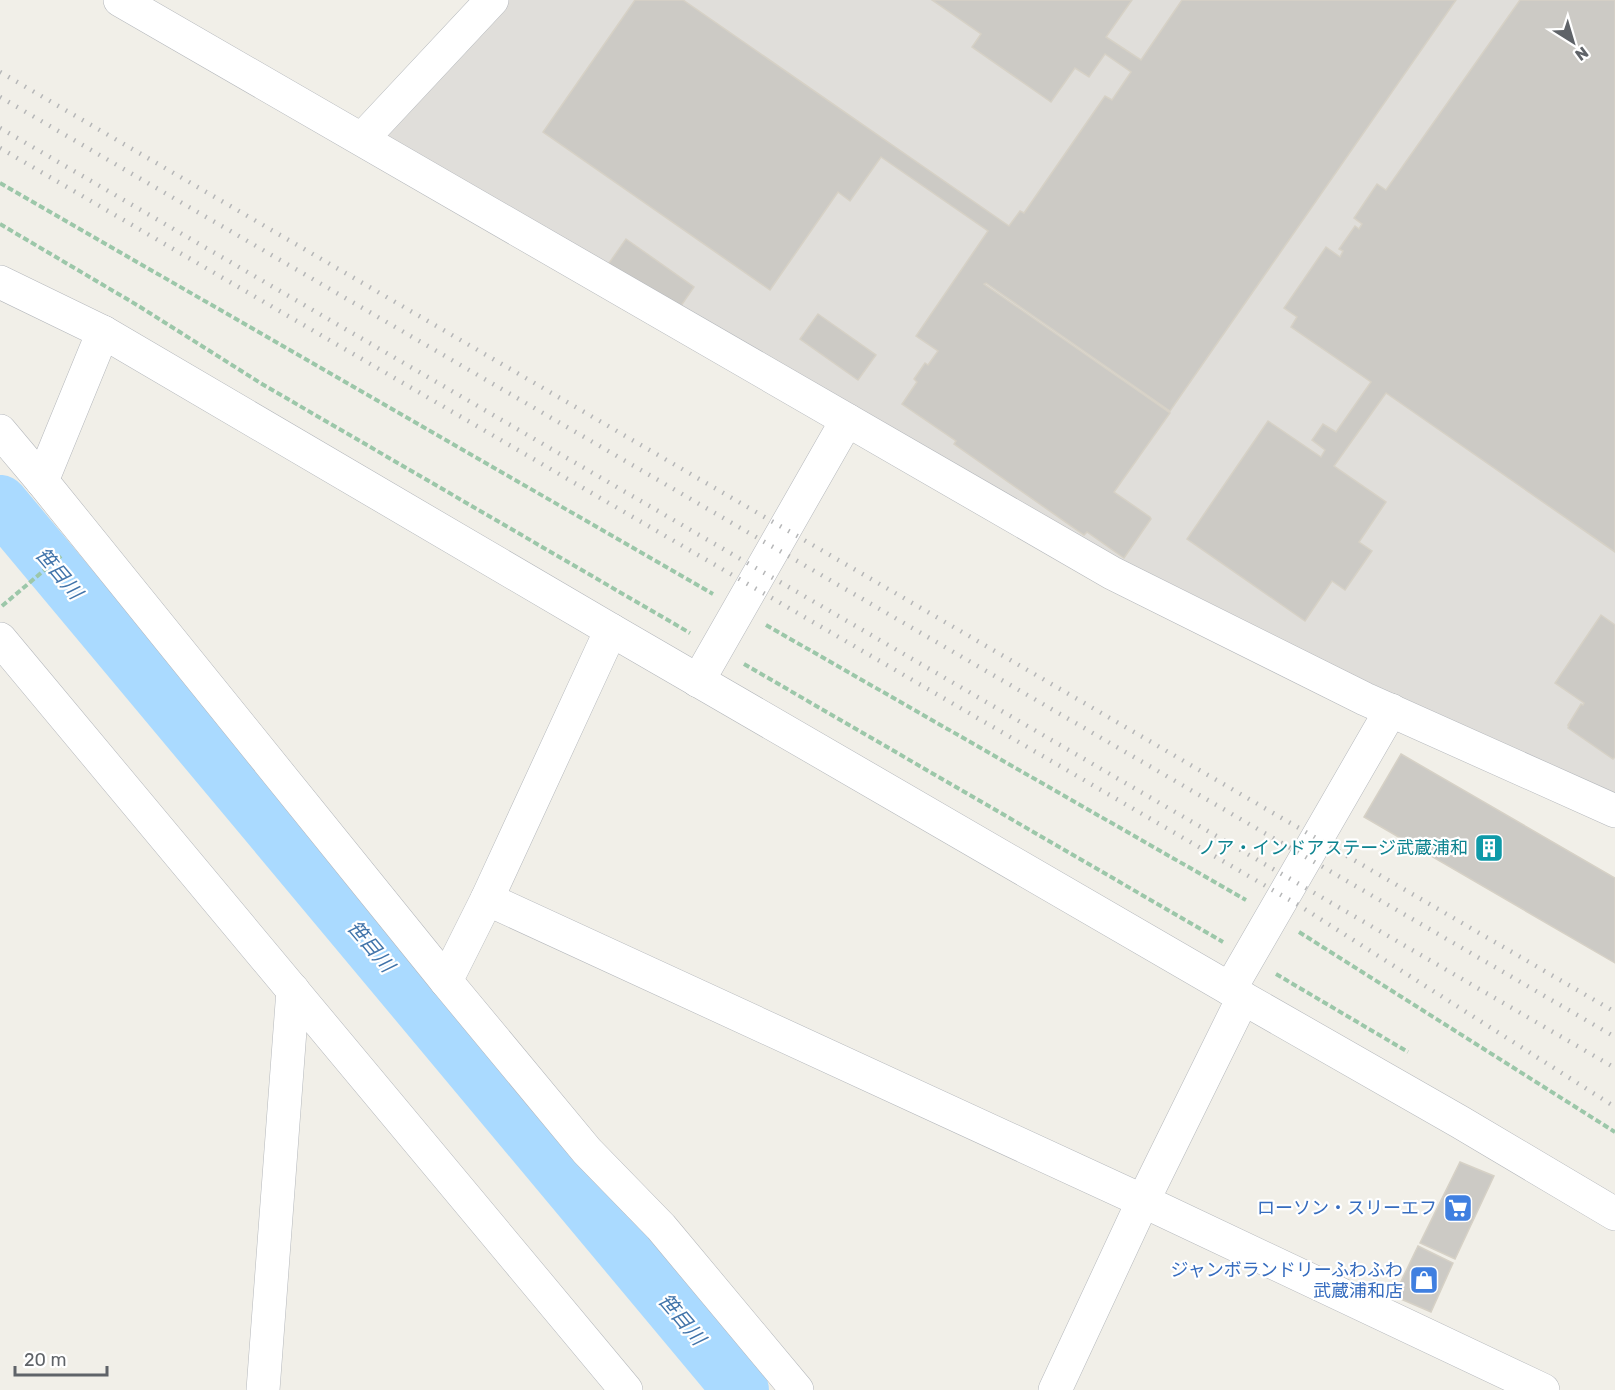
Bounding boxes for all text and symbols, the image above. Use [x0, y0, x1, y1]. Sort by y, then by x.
north arrow [1543, 12, 1603, 72]
text: N [1571, 43, 1592, 65]
water label: 笹目川 [31, 542, 89, 605]
building icon: ノア・インドアステージ武蔵浦和 [1473, 832, 1505, 864]
place label: ノア・インドアステージ武蔵浦和 [1198, 837, 1468, 859]
water label: 笹目川 [343, 915, 401, 978]
supermarket icon: ローソン・スリーエフ [1442, 1192, 1474, 1224]
place label: ローソン・スリーエフ [1257, 1197, 1437, 1219]
place label: ジャンボランドリーふわふわ 武蔵浦和店 [1171, 1259, 1403, 1302]
shop icon: ジャンボランドリーふわふわ 武蔵浦和店 [1408, 1264, 1440, 1296]
water label: 笹目川 [654, 1288, 712, 1351]
scale bar [15, 1339, 106, 1377]
text: 20 m [24, 1349, 66, 1371]

